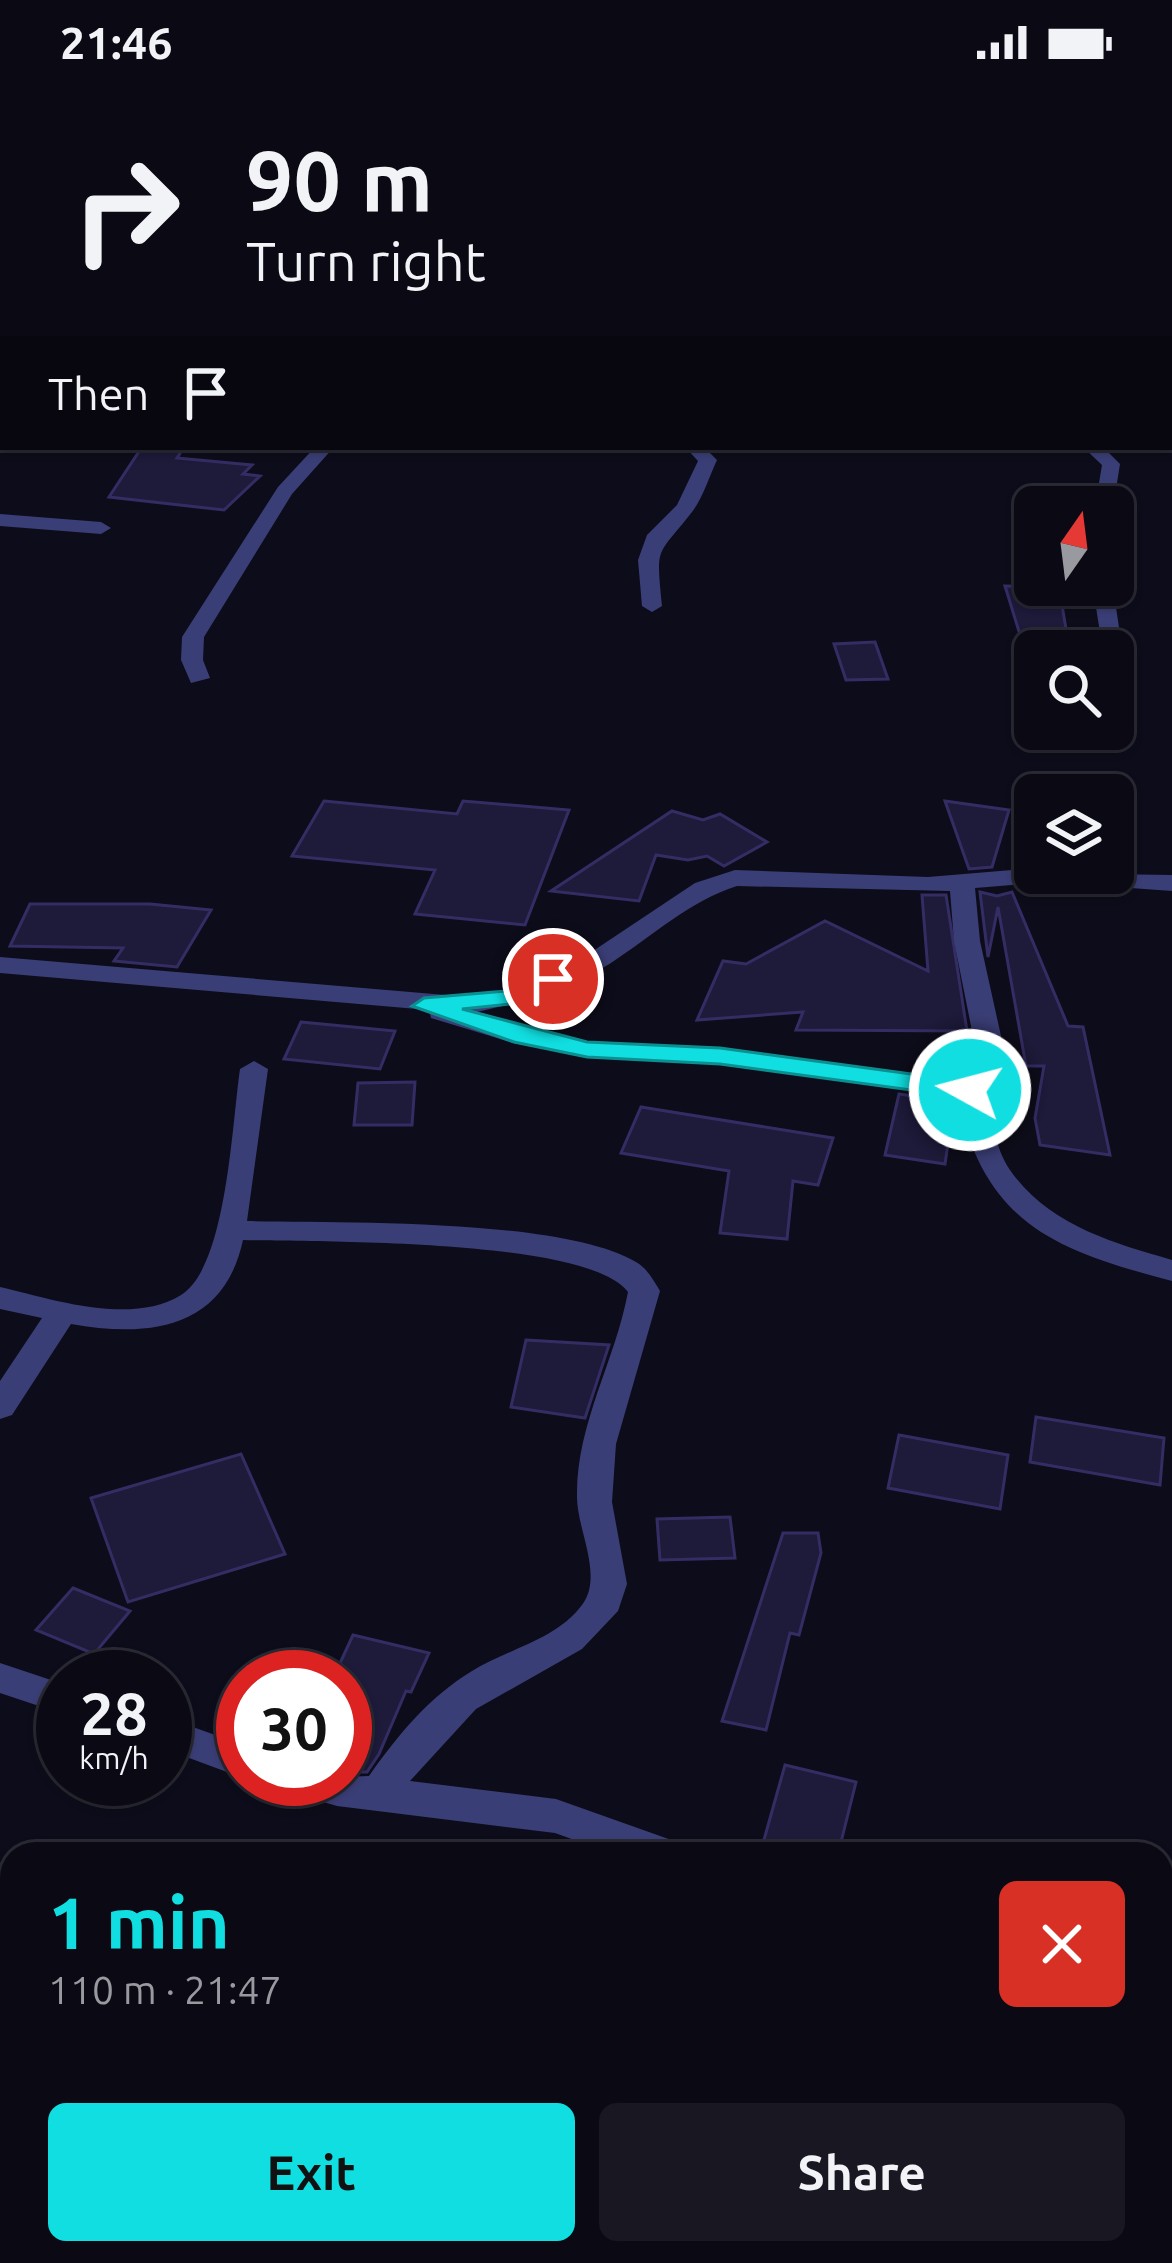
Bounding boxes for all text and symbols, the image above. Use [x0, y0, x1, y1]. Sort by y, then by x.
text: 21:46 [60, 17, 173, 68]
icon: right [48, 132, 204, 288]
text: 90 m [246, 133, 433, 227]
text: Turn right [246, 231, 486, 291]
icon: arrive [173, 360, 239, 426]
text: Then [48, 368, 149, 419]
north arrow [1014, 486, 1134, 606]
map controls [1014, 486, 1134, 894]
button: search [1014, 630, 1134, 750]
button: layers [1014, 774, 1134, 894]
pin [502, 928, 604, 1030]
icon: arrive [520, 946, 586, 1012]
position arrow [907, 1027, 1033, 1153]
speed limit sign: 30 [216, 1650, 372, 1806]
text: 28 [80, 1679, 148, 1746]
text: km/h [79, 1741, 149, 1775]
button: close [999, 1881, 1125, 2007]
text: 1 min [48, 1882, 230, 1963]
text: 110 m · 21:47 [48, 1968, 282, 2011]
button: Exit [48, 2103, 575, 2241]
button: Share [599, 2103, 1125, 2241]

